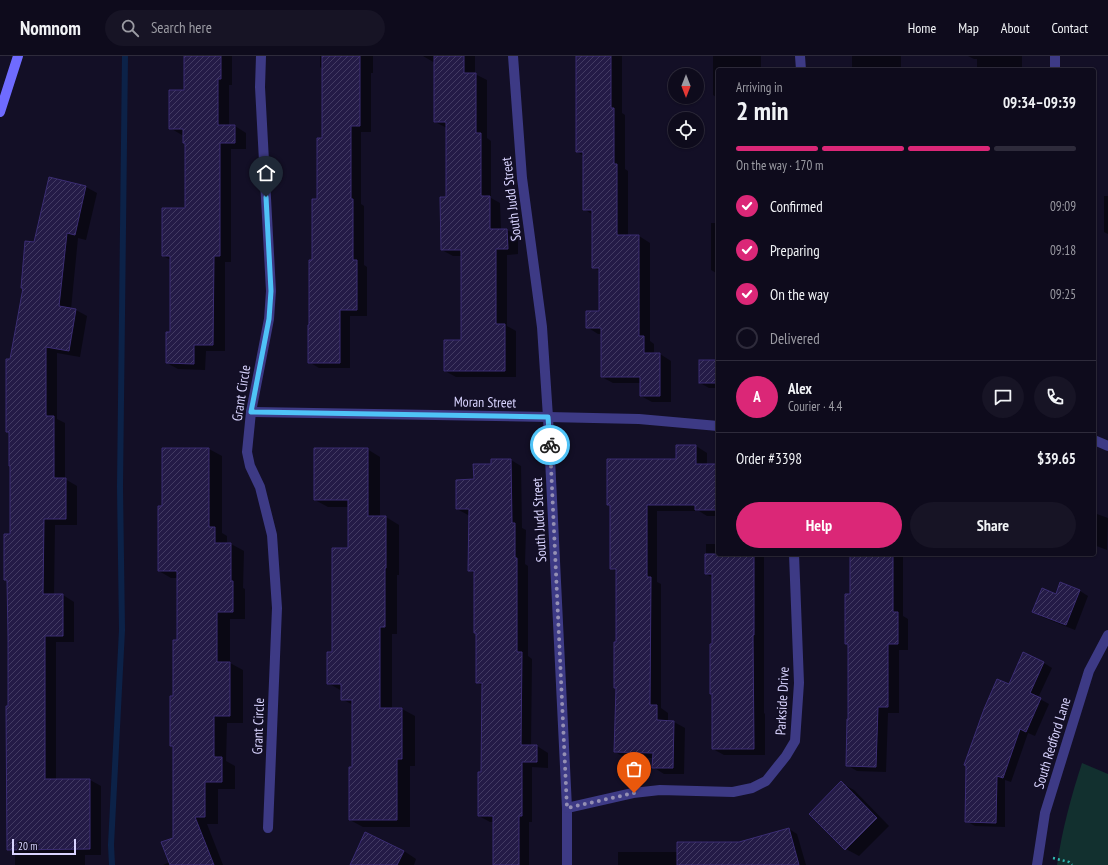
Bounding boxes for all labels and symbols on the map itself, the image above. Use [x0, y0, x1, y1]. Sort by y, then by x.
north arrow [668, 68, 704, 104]
pin [249, 156, 283, 197]
street label: South Judd Street [497, 156, 525, 242]
street label: Grant Circle [228, 363, 254, 422]
street label: Moran Street [454, 392, 517, 412]
courier [530, 425, 570, 465]
street label: South Judd Street [528, 477, 550, 563]
street label: Parkside Drive [771, 666, 793, 736]
street label: South Redford Lane [1030, 695, 1075, 791]
street label: Grant Circle [248, 697, 268, 755]
pin [617, 752, 651, 793]
scale bar [12, 837, 76, 856]

